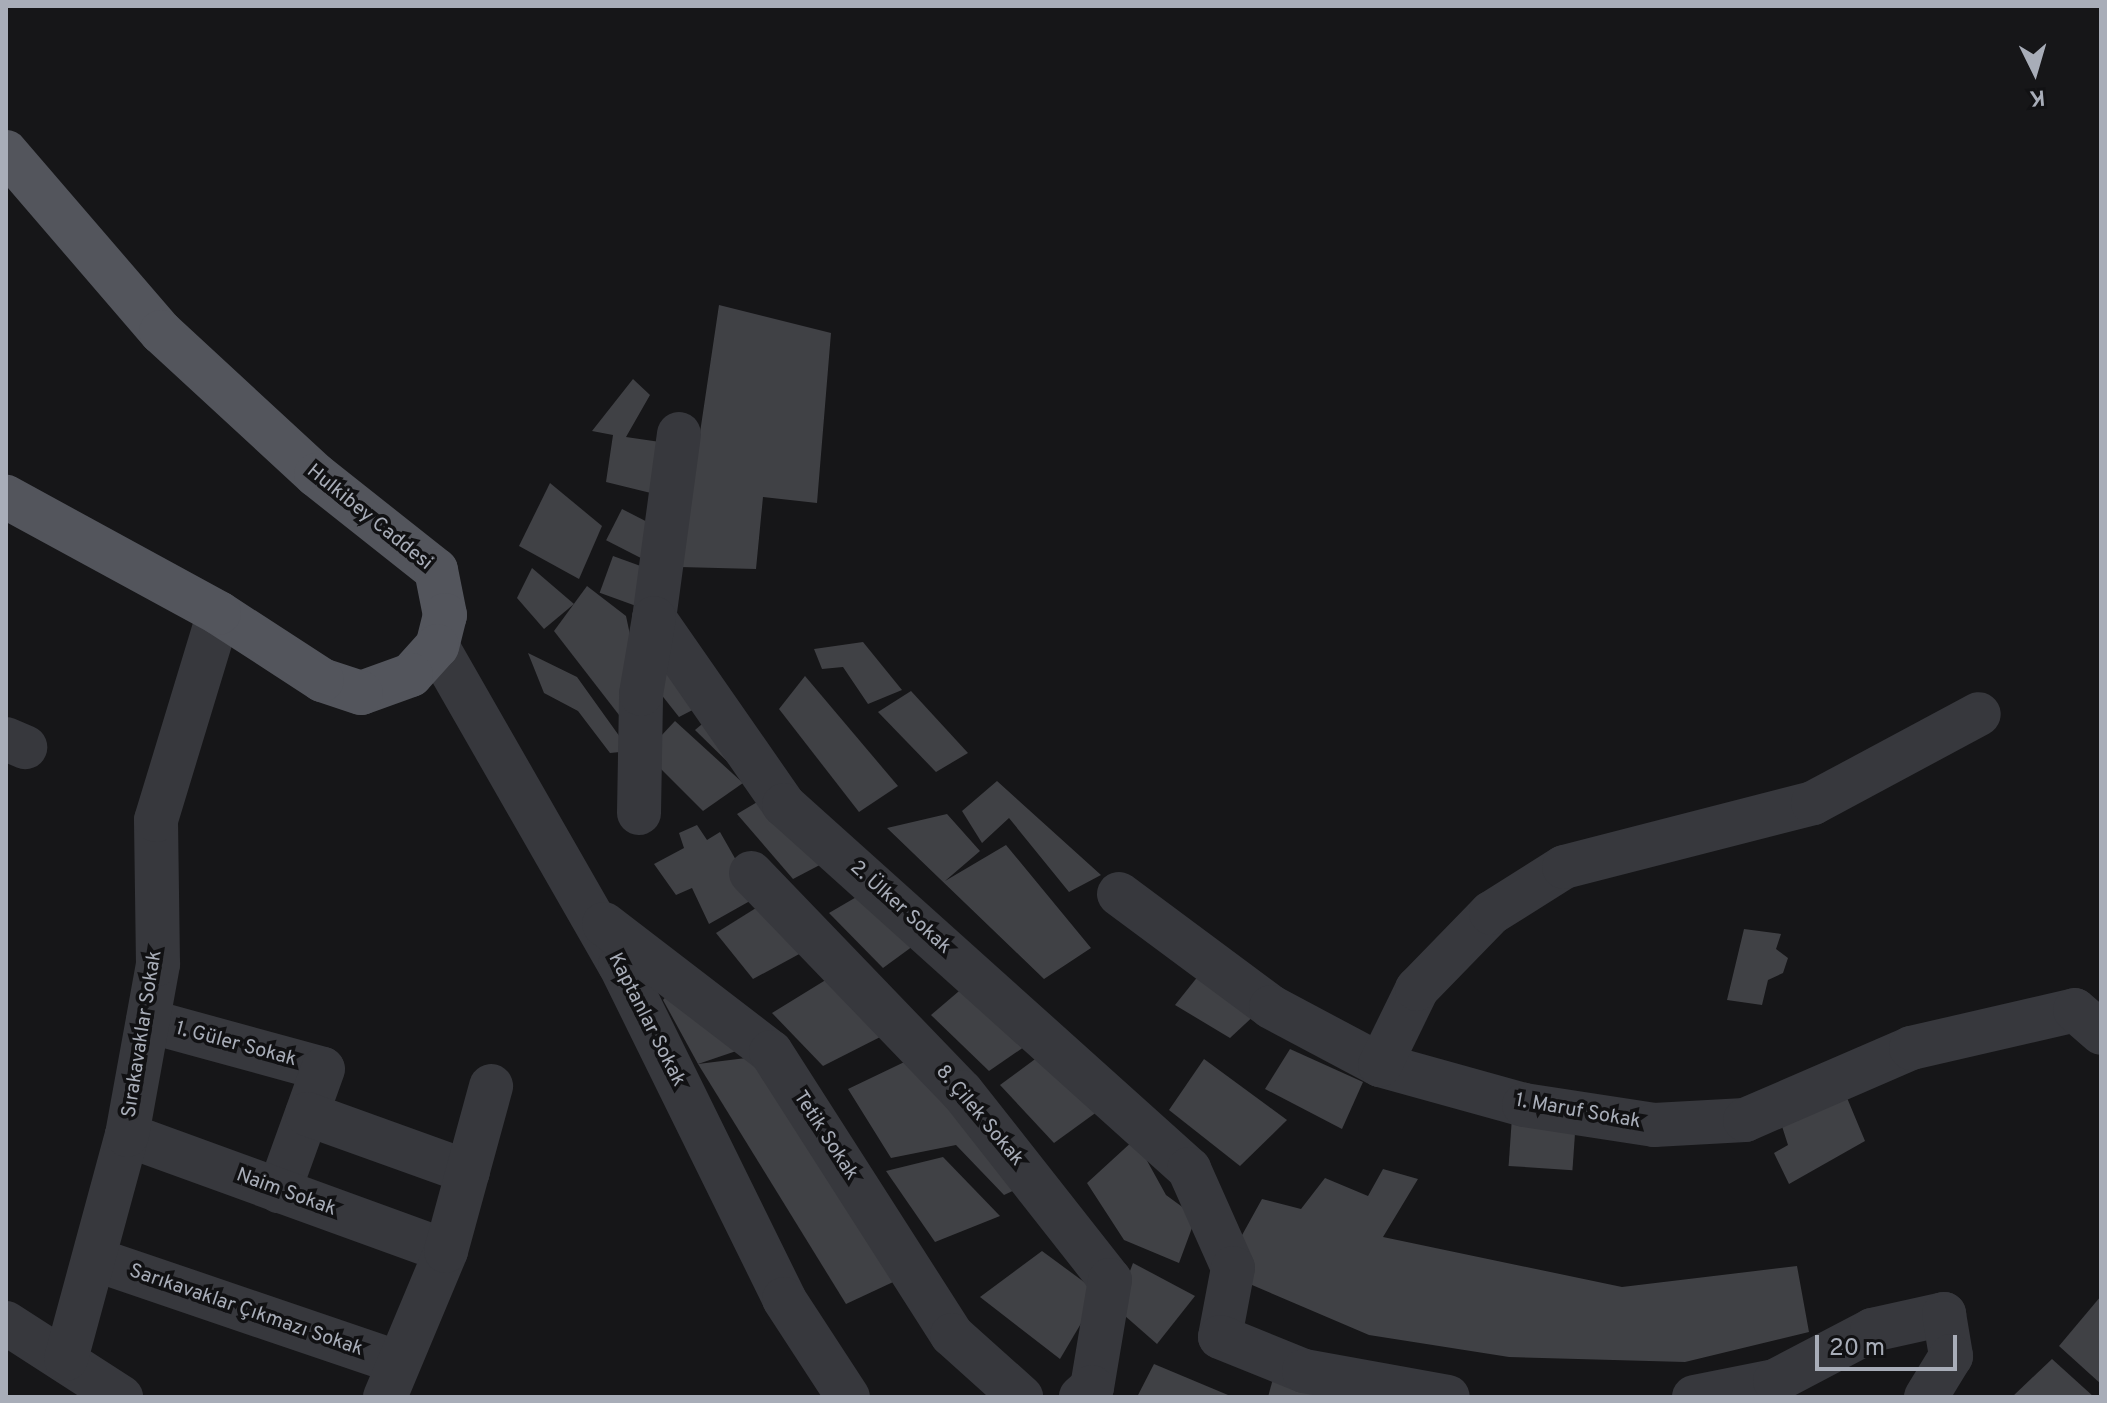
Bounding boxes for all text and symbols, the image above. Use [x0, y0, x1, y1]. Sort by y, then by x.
north arrow [1995, 32, 2075, 112]
text: K [2028, 82, 2046, 111]
street label: Hulkibey Caddesi [301, 460, 437, 576]
street label: 2. Ülker Sokak [844, 856, 956, 960]
street label: Sırakavaklar Sokak [118, 949, 168, 1119]
street label: Kaptanlar Sokak [602, 949, 690, 1091]
street label: 1. Güler Sokak [173, 1017, 299, 1073]
street label: 8. Çilek Sokak [930, 1061, 1028, 1171]
street label: Tetik Sokak [787, 1087, 863, 1185]
street label: 1. Maruf Sokak [1513, 1089, 1643, 1135]
street label: Naim Sokak [233, 1164, 339, 1222]
street label: Sarıkavaklar Çıkmazı Sokak [126, 1260, 366, 1362]
scale bar [1819, 1319, 1961, 1369]
text: 20 m [1829, 1334, 1885, 1364]

